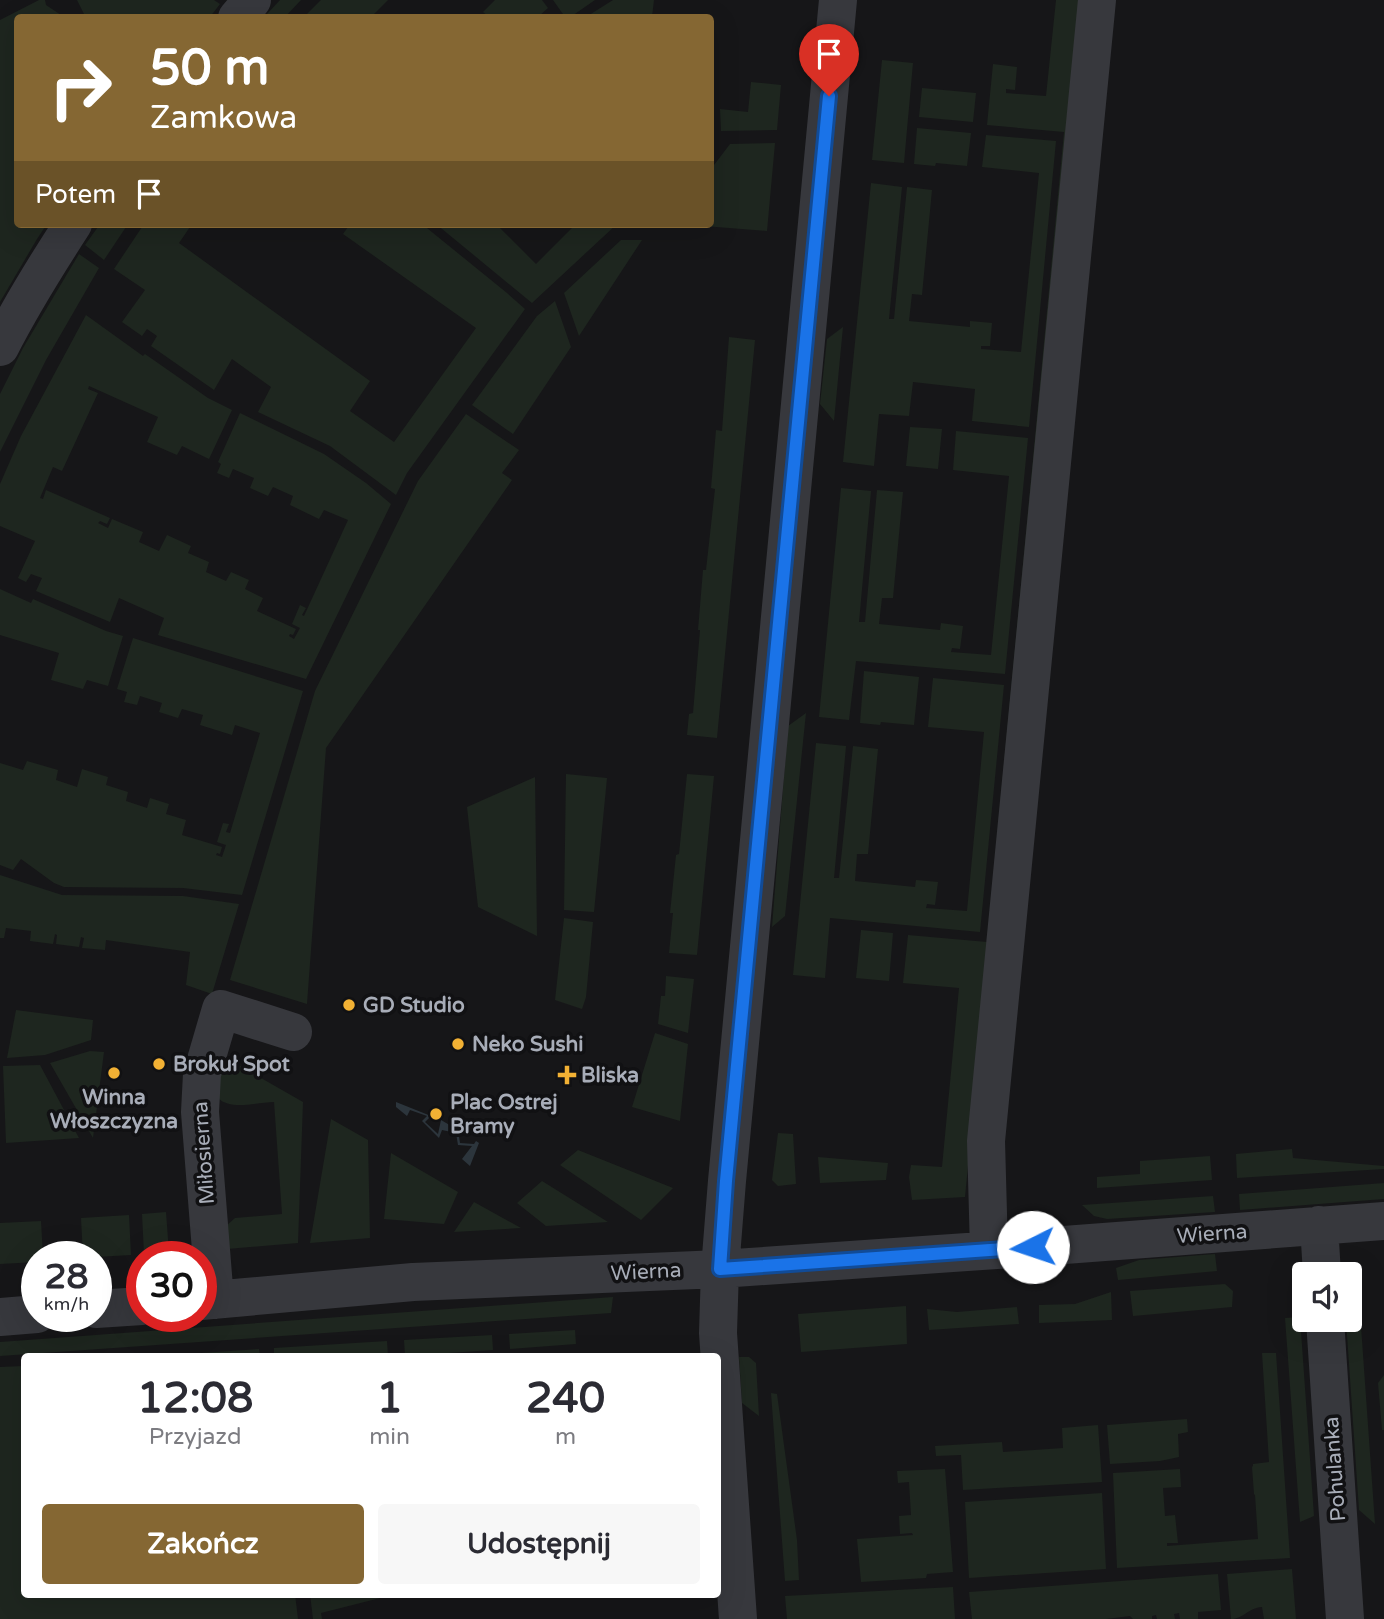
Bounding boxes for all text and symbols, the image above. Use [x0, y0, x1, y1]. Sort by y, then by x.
pin [799, 24, 859, 96]
icon: arrive [810, 35, 848, 73]
text: 50 m [150, 39, 269, 98]
icon: right [35, 42, 126, 133]
text: Zamkowa [150, 99, 297, 137]
icon: arrive [130, 175, 168, 213]
text: Potem [35, 179, 116, 210]
place label: GD Studio [363, 993, 465, 1018]
marker: GD Studio [341, 997, 357, 1013]
place label: Neko Sushi [472, 1032, 584, 1057]
marker: Neko Sushi [450, 1036, 466, 1052]
place label: Brokuł Spot [173, 1052, 290, 1077]
marker: Brokuł Spot [151, 1056, 167, 1072]
place label: Bliska [581, 1063, 639, 1088]
marker: Winna Włoszczyzna [106, 1065, 122, 1081]
marker: Bliska [559, 1067, 575, 1083]
place label: Winna Włoszczyzna [50, 1085, 178, 1134]
place label: Plac Ostrej Bramy [450, 1090, 558, 1139]
street label: Miłosierna [188, 1101, 220, 1205]
marker: Plac Ostrej Bramy [428, 1106, 444, 1122]
position arrow [996, 1210, 1070, 1284]
street label: Wierna [1176, 1219, 1248, 1249]
speed limit sign: 30 [126, 1241, 217, 1332]
text: 28 [45, 1256, 88, 1298]
street label: Wierna [610, 1258, 682, 1286]
map controls [1292, 1262, 1362, 1332]
button: sound [1292, 1262, 1362, 1332]
text: km/h [44, 1293, 89, 1315]
text: 12:08 [137, 1373, 253, 1424]
text: 1 [376, 1373, 403, 1424]
text: 240 [526, 1373, 605, 1424]
street label: Pohulanka [1319, 1416, 1351, 1522]
text: Przyjazd [149, 1423, 241, 1451]
text: min [369, 1423, 410, 1451]
text: m [555, 1423, 576, 1451]
button: Zakończ [42, 1504, 364, 1584]
button: Udostępnij [378, 1504, 700, 1584]

